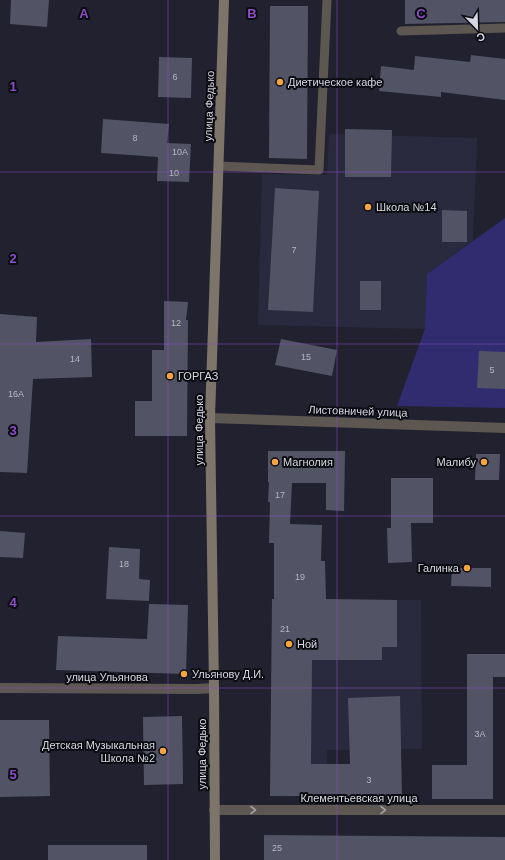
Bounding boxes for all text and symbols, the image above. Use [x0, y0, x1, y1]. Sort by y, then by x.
text: A [79, 6, 89, 21]
text: B [247, 6, 257, 21]
text: C [416, 6, 426, 21]
north arrow [457, 8, 497, 48]
text: С [475, 30, 487, 44]
street label: улица Федько [202, 70, 216, 142]
house number: 6 [172, 72, 178, 82]
place label: Диетическое кафе [288, 76, 382, 88]
marker: Диетическое кафе [275, 77, 285, 87]
text: 1 [9, 79, 17, 94]
house number: 8 [132, 133, 138, 143]
house number: 10А [172, 147, 188, 157]
house number: 10 [169, 168, 179, 178]
place label: Школа №14 [376, 201, 437, 213]
marker: Школа №14 [363, 202, 373, 212]
house number: 7 [291, 245, 297, 255]
text: 2 [9, 251, 17, 266]
house number: 12 [171, 318, 181, 328]
house number: 15 [301, 352, 311, 362]
house number: 14 [70, 354, 80, 364]
house number: 5 [489, 365, 495, 375]
place label: ГОРГАЗ [178, 370, 219, 382]
marker: ГОРГАЗ [165, 371, 175, 381]
house number: 16А [8, 389, 24, 399]
street label: улица Федько [193, 395, 205, 465]
street label: Листовничей улица [308, 403, 409, 419]
text: 3 [9, 423, 17, 438]
place label: Магнолия [283, 456, 333, 468]
place label: Малибу [436, 456, 476, 468]
marker: Магнолия [270, 457, 280, 467]
marker: Малибу [479, 457, 489, 467]
house number: 17 [275, 490, 285, 500]
house number: 18 [119, 559, 129, 569]
place label: Галинка [418, 562, 460, 574]
marker: Галинка [462, 563, 472, 573]
house number: 19 [295, 572, 305, 582]
text: 4 [9, 595, 17, 610]
house number: 21 [280, 624, 290, 634]
place label: Ной [297, 638, 317, 650]
marker: Ной [284, 639, 294, 649]
place label: Ульянову Д.И. [192, 668, 264, 680]
marker: Ульянову Д.И. [179, 669, 189, 679]
street label: улица Ульянова [66, 671, 149, 683]
street label: улица Федько [196, 719, 208, 789]
house number: 3А [474, 729, 486, 739]
place label: Детская Музыкальная Школа №2 [42, 739, 155, 764]
marker: Детская Музыкальная Школа №2 [158, 746, 168, 756]
text: 5 [9, 767, 17, 782]
house number: 3 [366, 775, 372, 785]
street label: Клементьевская улица [300, 792, 418, 804]
one-way arrow [250, 806, 256, 814]
one-way arrow [380, 806, 386, 814]
house number: 25 [272, 843, 282, 853]

